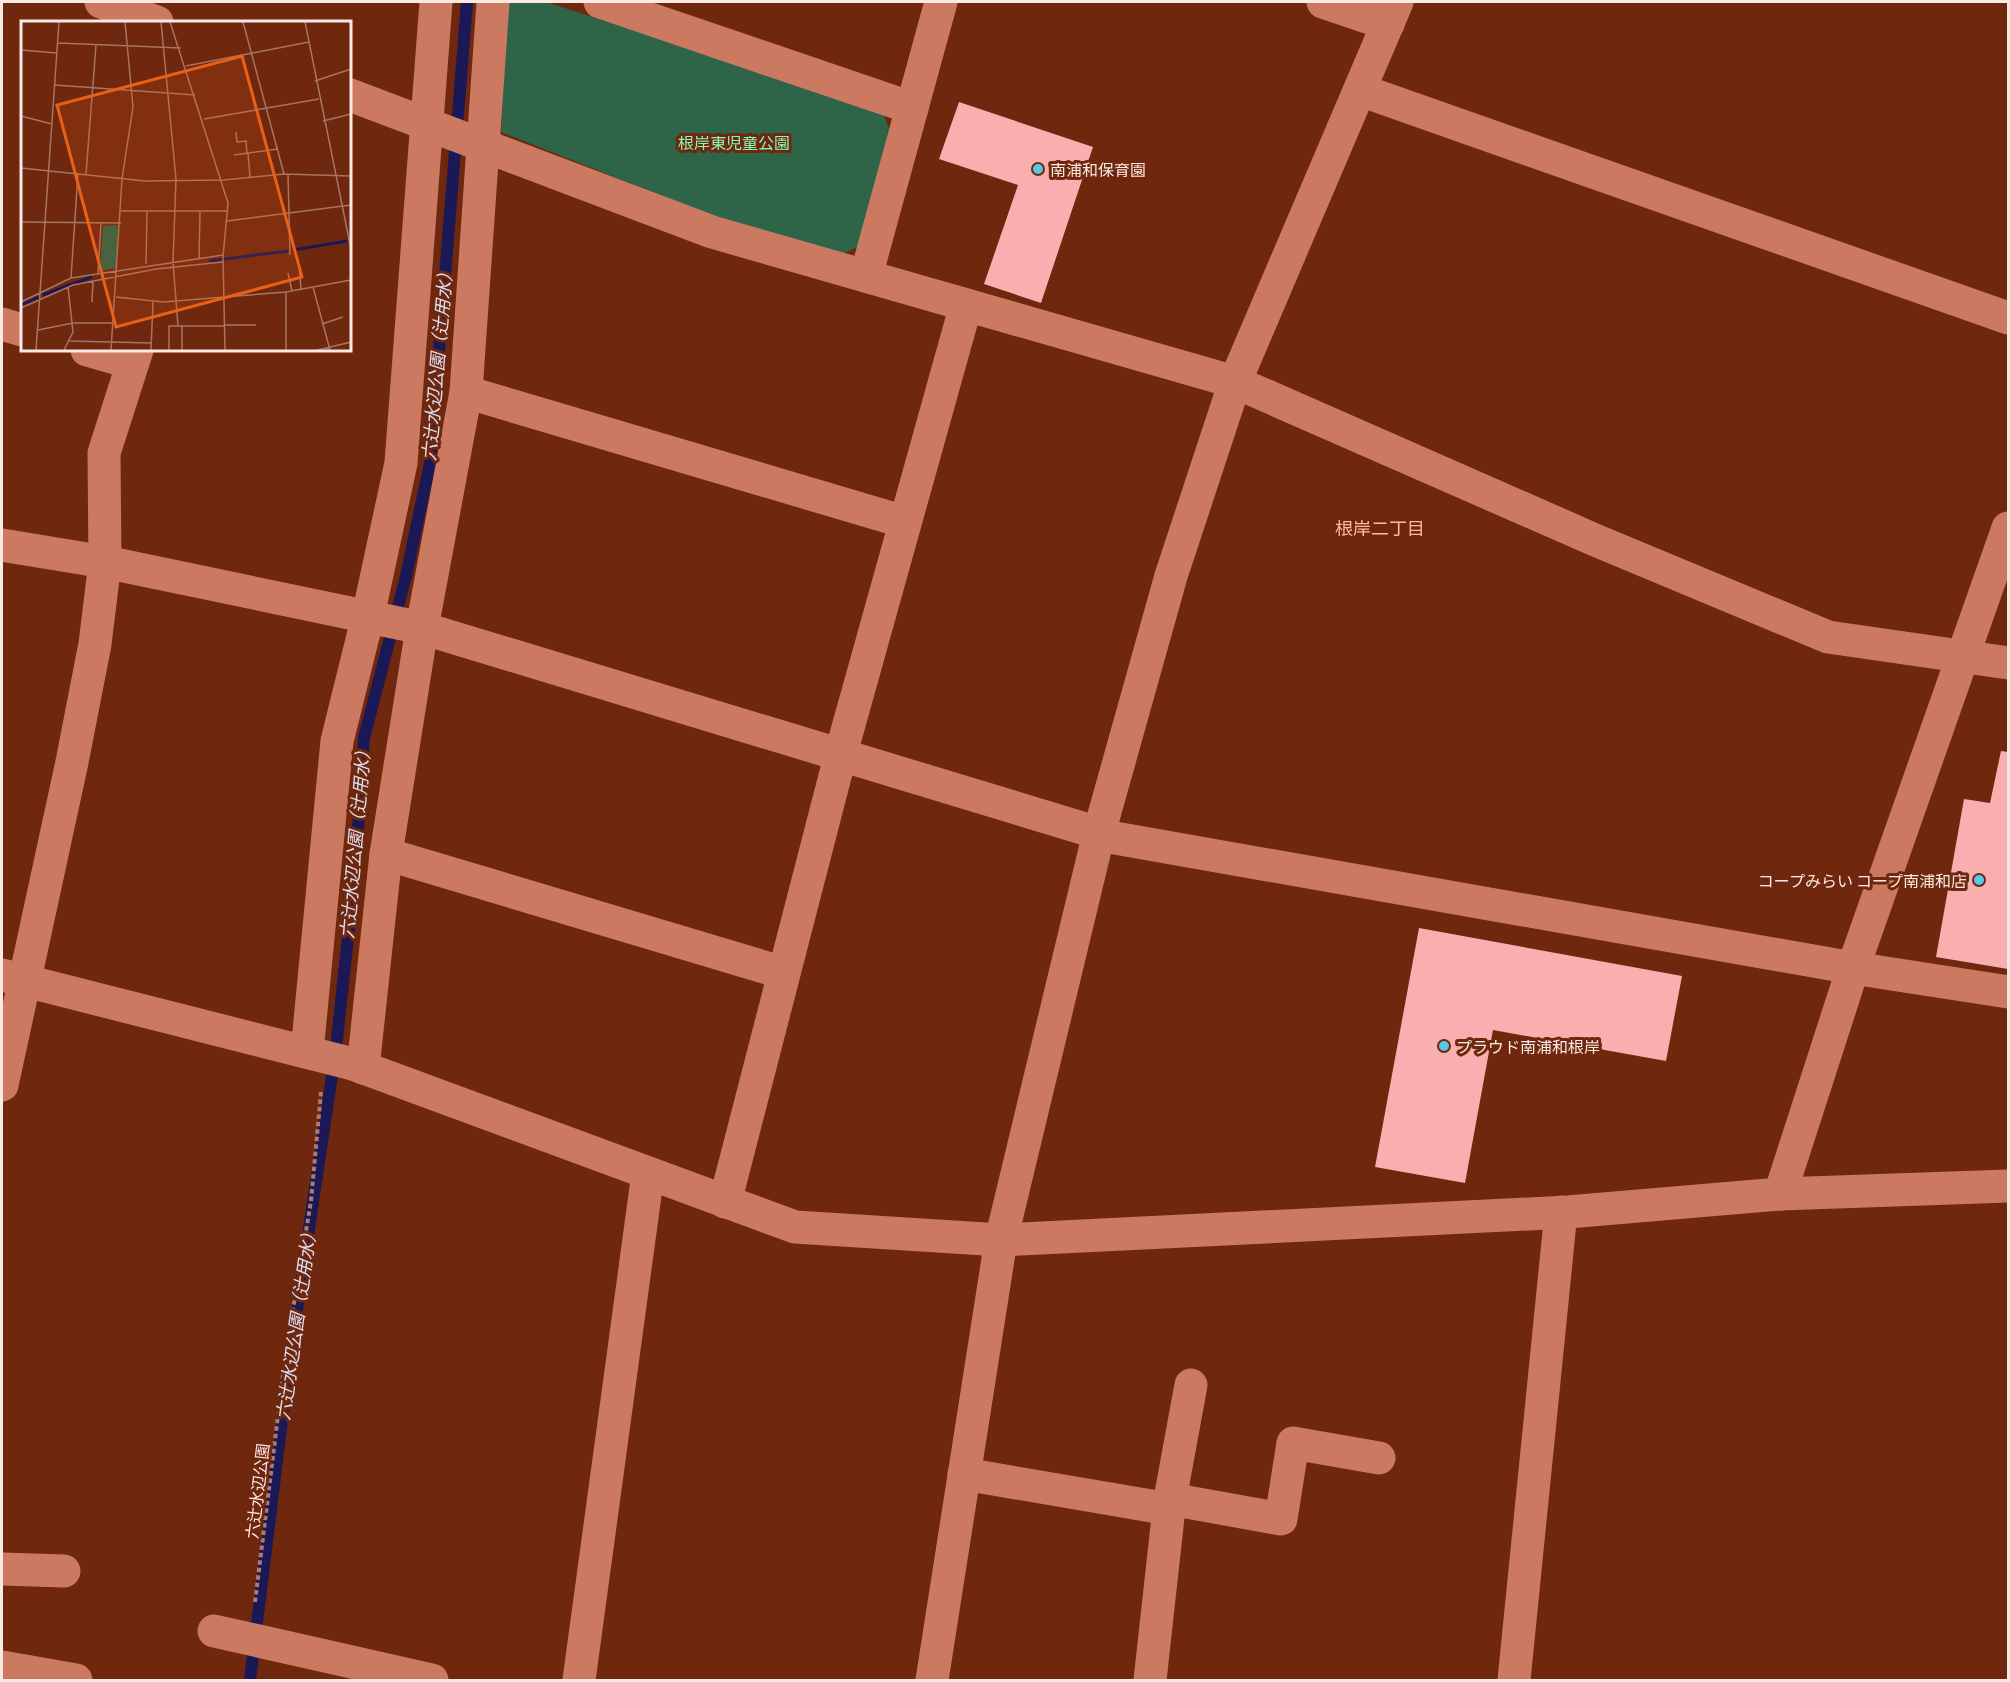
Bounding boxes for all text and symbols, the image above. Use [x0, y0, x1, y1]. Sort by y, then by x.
inset map [21, 21, 351, 351]
park label: 根岸東児童公園 [678, 133, 790, 152]
place label: 南浦和保育園 [1050, 160, 1146, 179]
marker: 南浦和保育園 [1031, 162, 1045, 176]
water label: 六辻水辺公園（辻用水） [417, 262, 457, 462]
district label: 根岸二丁目 [1335, 517, 1425, 539]
water label: 六辻水辺公園（辻用水） [335, 740, 375, 940]
place label: コープみらい コープ南浦和店 [1758, 871, 1967, 890]
marker: コープみらい コープ南浦和店 [1972, 873, 1986, 887]
place label: プラウド南浦和根岸 [1456, 1037, 1600, 1056]
marker: プラウド南浦和根岸 [1437, 1039, 1451, 1053]
water label: 六辻水辺公園（辻用水） [271, 1222, 321, 1422]
street label: 六辻水辺公園 [242, 1442, 272, 1540]

